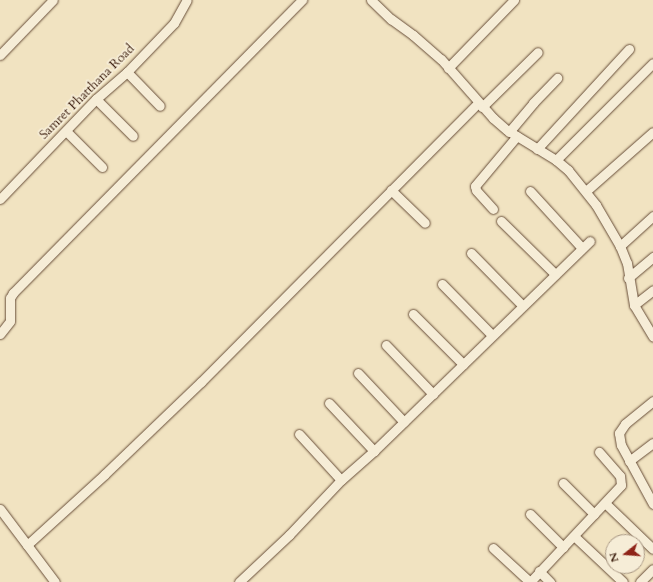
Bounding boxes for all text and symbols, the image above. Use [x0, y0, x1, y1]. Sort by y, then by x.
street label: Samret Phatthana Road [36, 41, 138, 143]
north arrow [605, 534, 645, 574]
text: N [605, 551, 623, 564]

